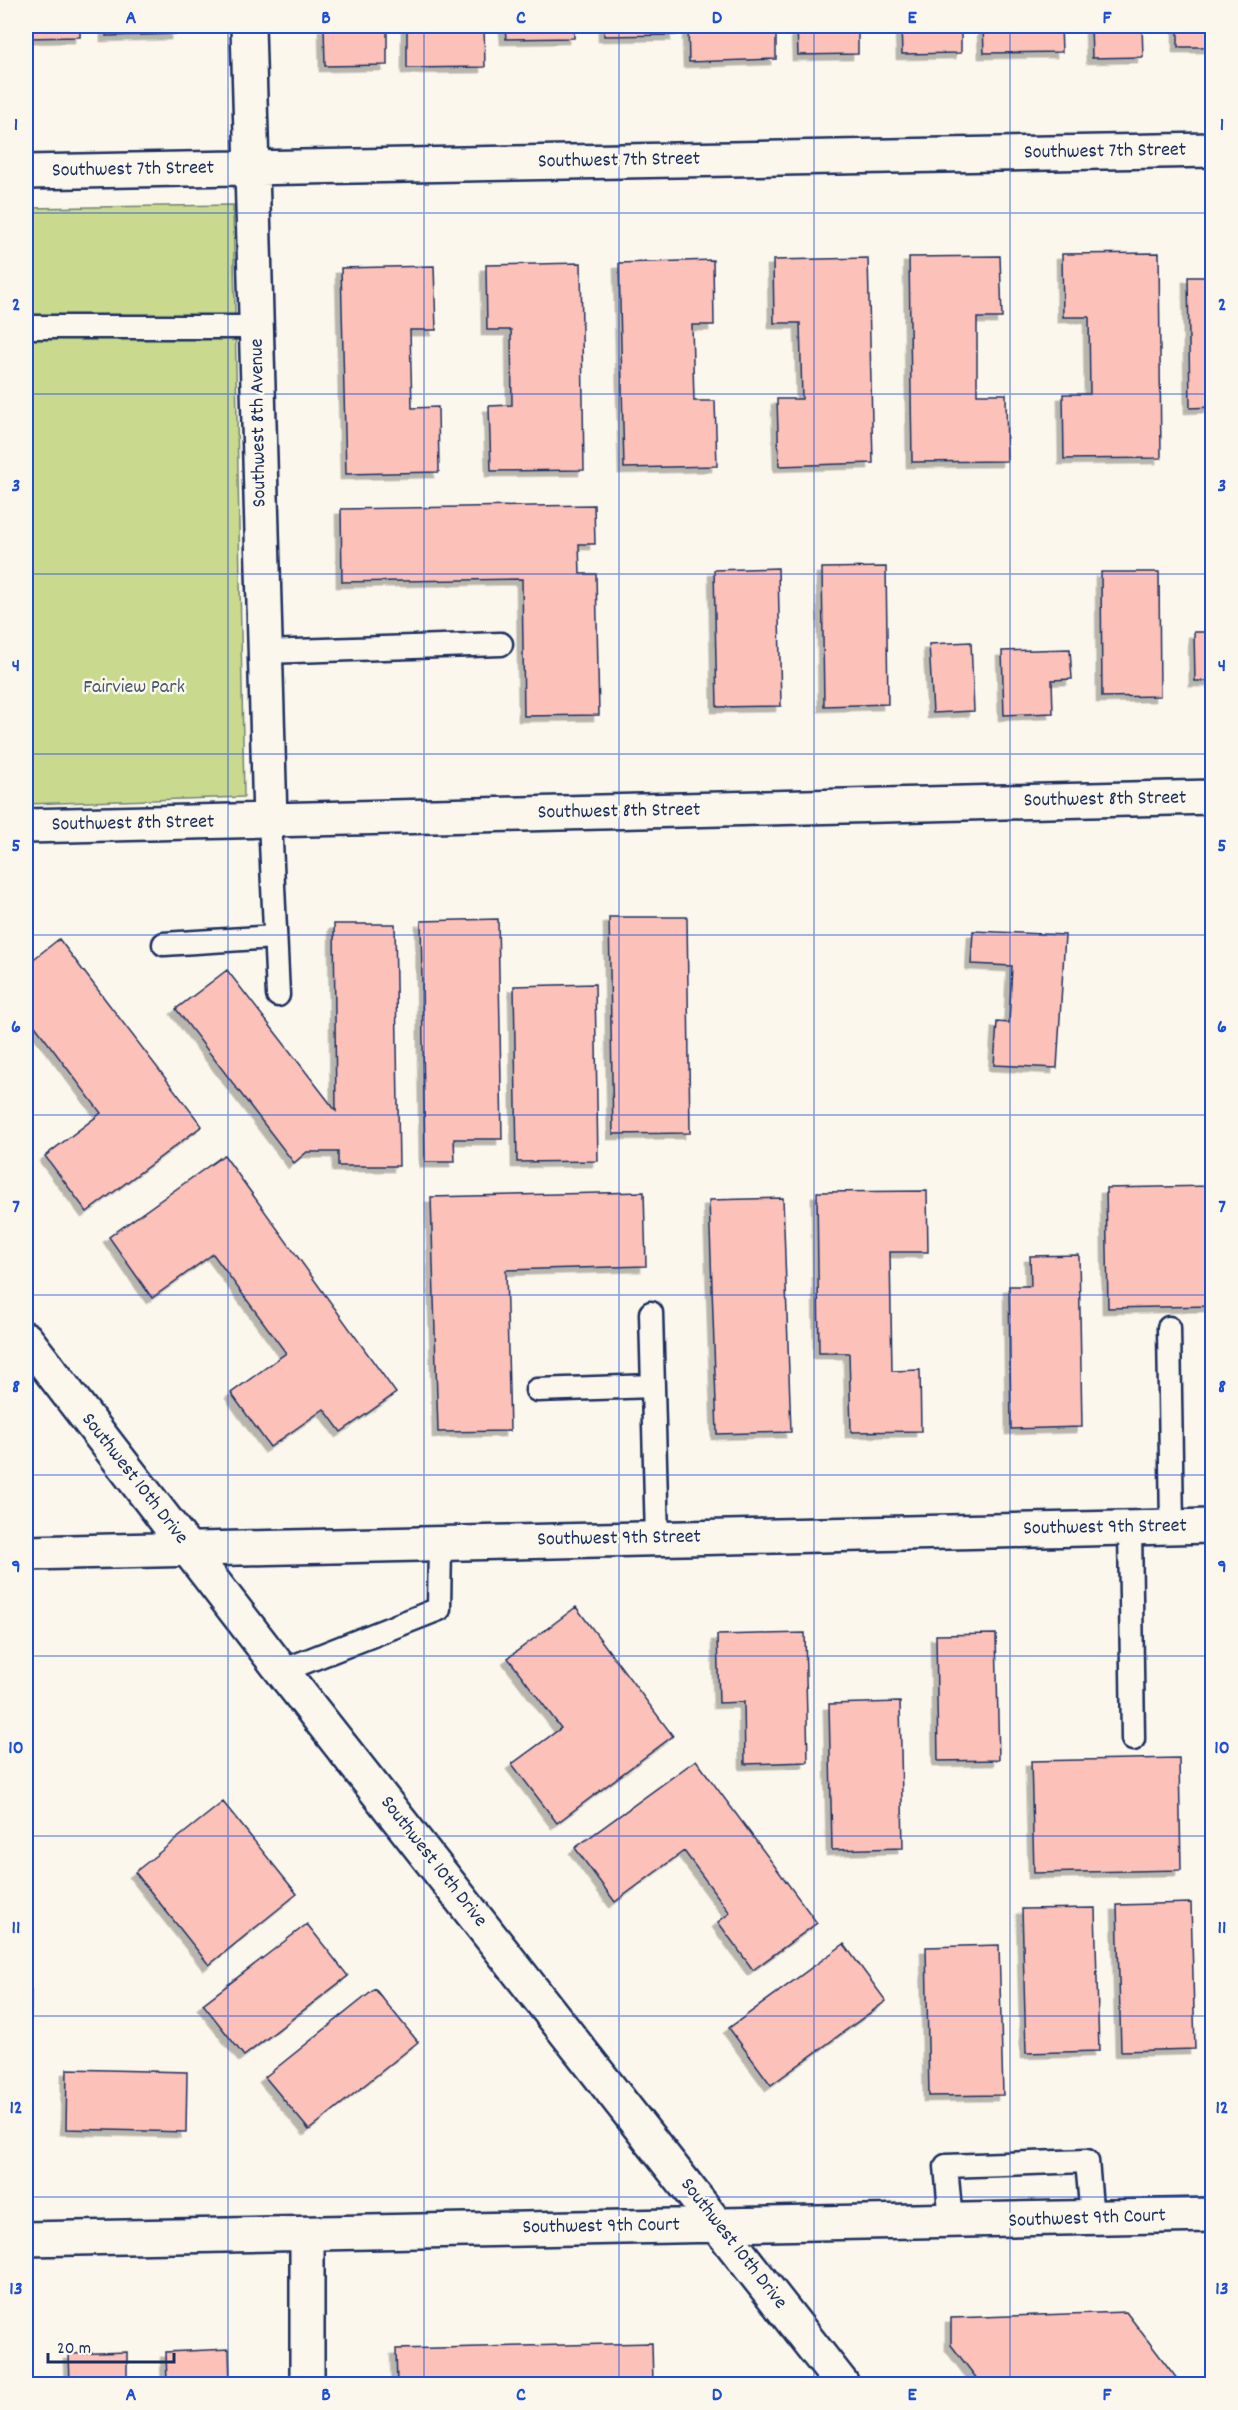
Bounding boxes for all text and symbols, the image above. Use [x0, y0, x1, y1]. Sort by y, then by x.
text: A [126, 5, 137, 33]
text: B [321, 5, 331, 33]
text: C [516, 5, 526, 33]
text: D [712, 5, 723, 33]
text: E [907, 5, 917, 33]
text: F [1103, 5, 1113, 33]
text: 1 [14, 112, 18, 140]
text: 1 [1220, 112, 1224, 140]
street label: Southwest 7th Street [1024, 137, 1186, 167]
street label: Southwest 7th Street [538, 146, 700, 176]
street label: Southwest 7th Street [52, 155, 214, 185]
text: 2 [12, 292, 20, 320]
text: 2 [1218, 292, 1226, 320]
street label: Southwest 8th Avenue [244, 338, 274, 508]
text: 3 [12, 473, 20, 501]
text: 3 [1218, 473, 1226, 501]
text: 4 [12, 653, 20, 681]
text: 4 [1218, 653, 1226, 681]
park label: Fairview Park [83, 674, 185, 702]
street label: Southwest 8th Street [1023, 785, 1187, 815]
street label: Southwest 8th Street [537, 797, 701, 827]
street label: Southwest 8th Street [51, 809, 215, 839]
text: 5 [11, 833, 21, 861]
text: 5 [1217, 833, 1227, 861]
text: 6 [11, 1014, 21, 1042]
text: 6 [1217, 1014, 1227, 1042]
text: 7 [12, 1194, 20, 1222]
text: 7 [1218, 1194, 1226, 1222]
text: 8 [12, 1374, 20, 1402]
text: 8 [1218, 1374, 1226, 1402]
street label: Southwest 10th Drive [74, 1407, 194, 1551]
street label: Southwest 9th Street [1023, 1513, 1187, 1543]
street label: Southwest 9th Street [537, 1524, 701, 1554]
text: 9 [11, 1554, 21, 1582]
text: 9 [1217, 1554, 1227, 1582]
text: 10 [8, 1735, 24, 1763]
text: 10 [1214, 1735, 1230, 1763]
street label: Southwest 10th Drive [373, 1790, 493, 1934]
text: 11 [12, 1915, 20, 1943]
text: 11 [1218, 1915, 1226, 1943]
text: 12 [9, 2095, 23, 2123]
text: 12 [1215, 2095, 1229, 2123]
street label: Southwest 10th Drive [673, 2172, 793, 2316]
street label: Southwest 9th Court [1008, 2202, 1166, 2236]
street label: Southwest 9th Court [522, 2212, 680, 2242]
text: 13 [9, 2276, 23, 2304]
text: 13 [1215, 2276, 1229, 2304]
scale bar [48, 2326, 174, 2364]
text: 20 m [57, 2337, 91, 2362]
text: A [126, 2382, 137, 2410]
text: B [321, 2382, 331, 2410]
text: C [516, 2382, 526, 2410]
text: D [712, 2382, 723, 2410]
text: E [907, 2382, 917, 2410]
text: F [1103, 2382, 1113, 2410]

